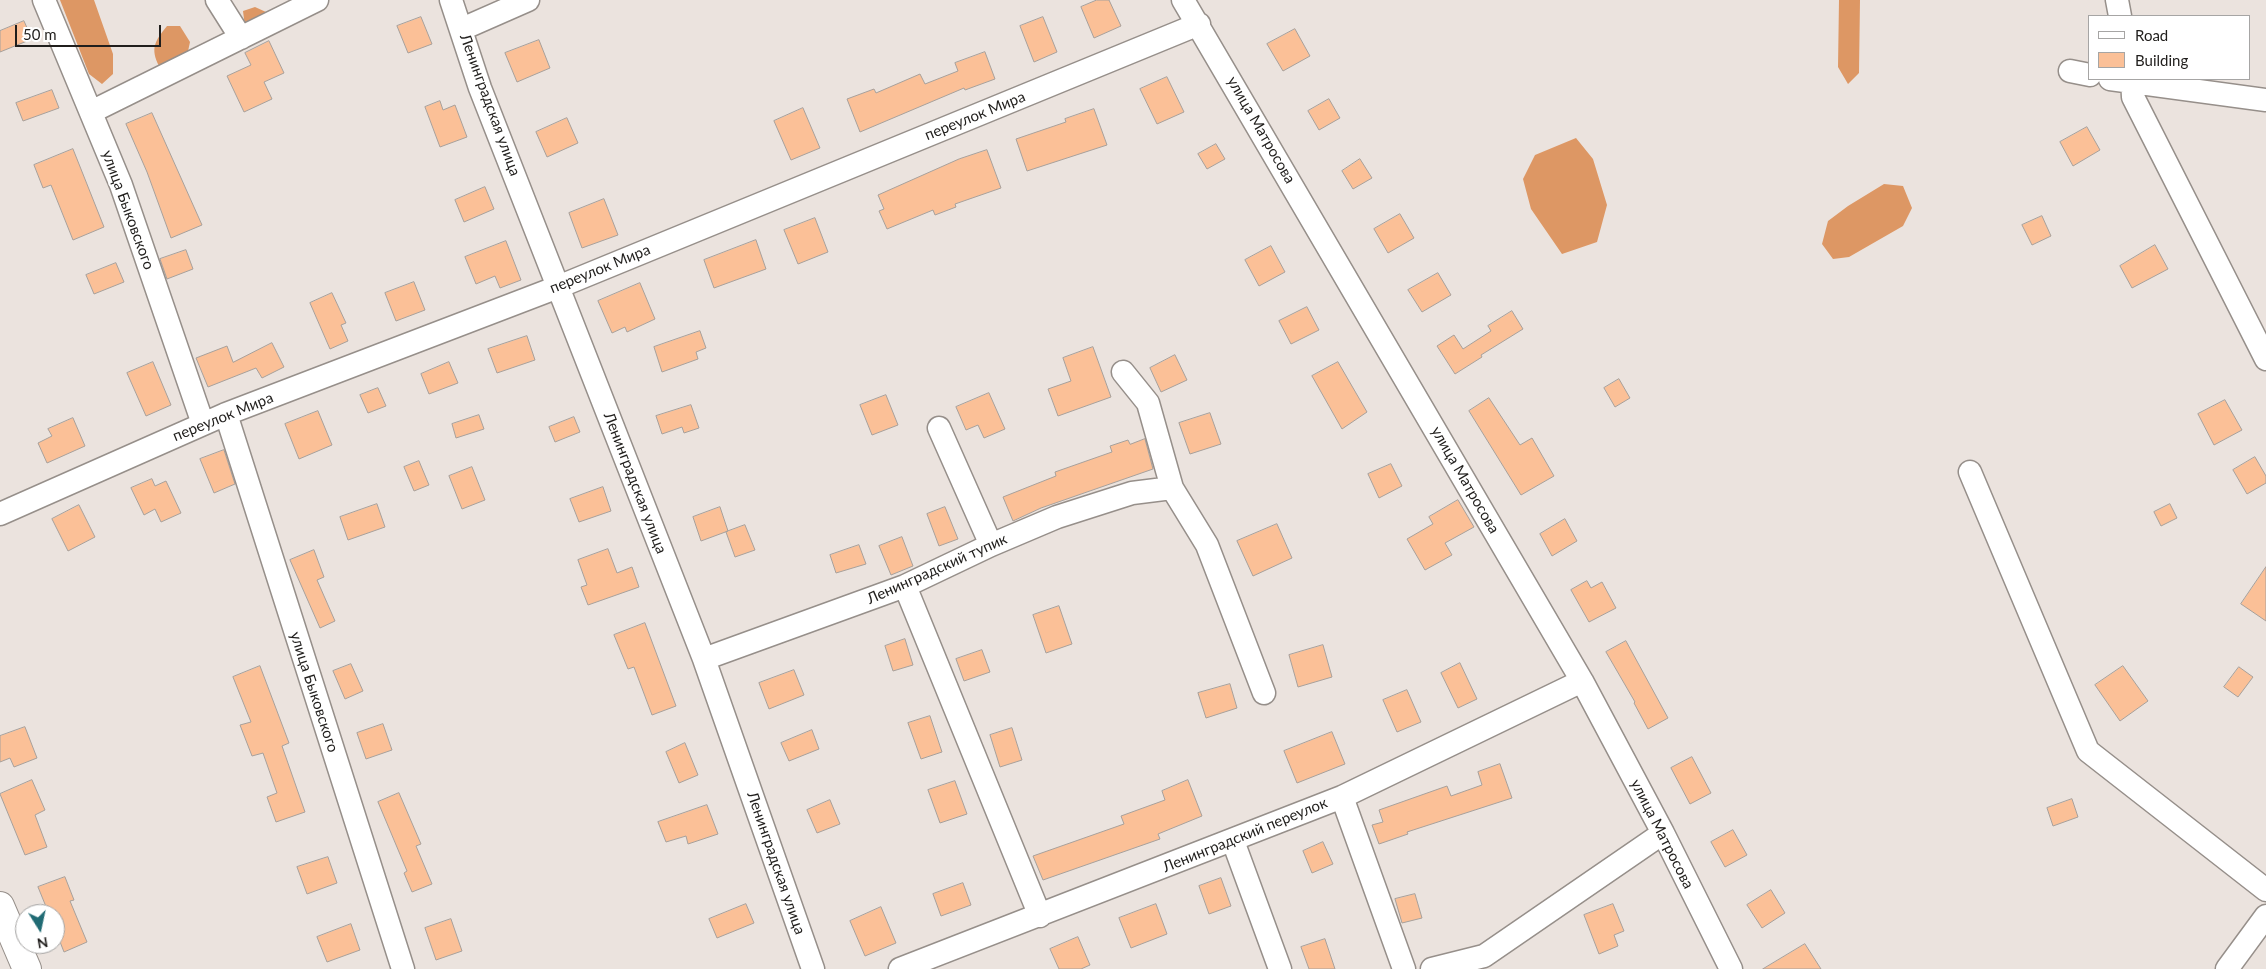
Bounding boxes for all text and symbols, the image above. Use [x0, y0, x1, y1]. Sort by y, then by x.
scale bar [18, 15, 164, 47]
legend [2088, 15, 2251, 80]
text: 50 m [23, 25, 57, 43]
text: Road [2135, 26, 2168, 44]
street label: Ленинградская улица [456, 32, 524, 178]
text: Building [2135, 51, 2188, 69]
street label: улица Матросова [1223, 73, 1299, 187]
street label: переулок Мира [922, 88, 1028, 144]
street label: улица Быковского [98, 148, 158, 272]
street label: переулок Мира [547, 241, 653, 297]
street label: переулок Мира [170, 389, 276, 445]
street label: Ленинградская улица [600, 410, 670, 556]
street label: улица Матросова [1427, 423, 1503, 537]
street label: Ленинградский тупик [864, 530, 1010, 608]
street label: улица Быковского [286, 629, 342, 755]
street label: улица Матросова [1627, 776, 1697, 892]
street label: Ленинградская улица [743, 789, 809, 937]
street label: Ленинградский переулок [1160, 794, 1330, 876]
north arrow [15, 904, 65, 954]
text: N [36, 934, 49, 953]

